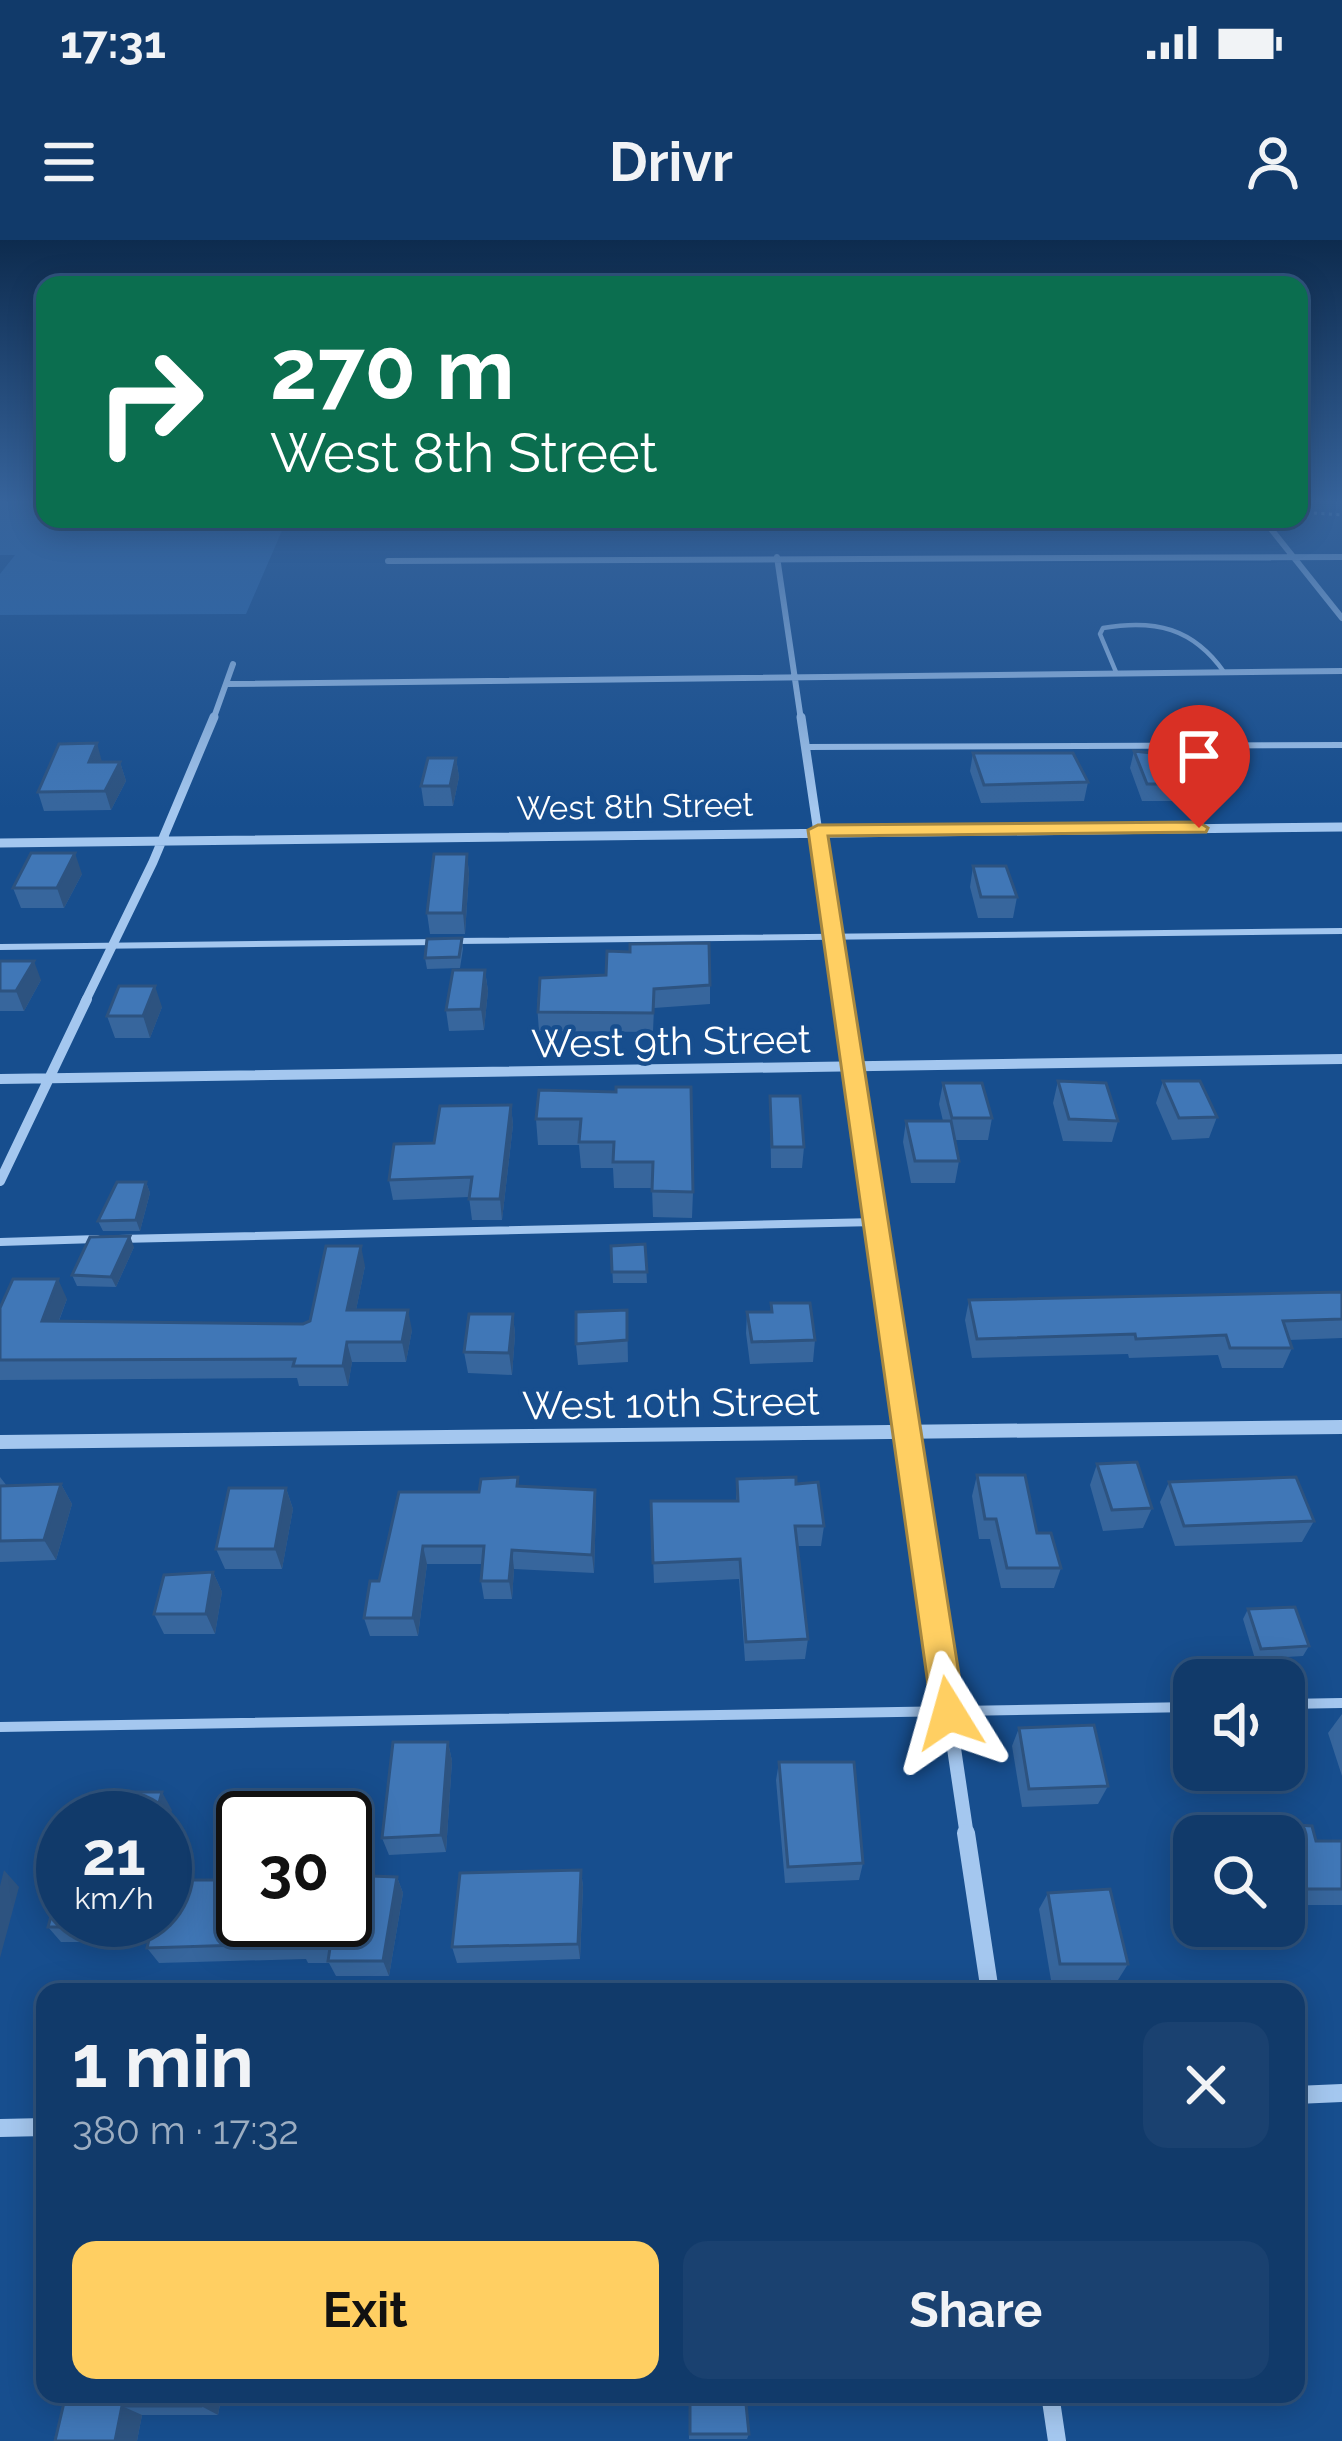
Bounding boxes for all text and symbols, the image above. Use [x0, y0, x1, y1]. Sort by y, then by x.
text: 17:31 [60, 16, 166, 69]
icon: menu [36, 129, 102, 195]
icon: person [1240, 129, 1306, 195]
text: Drivr [609, 130, 733, 194]
text: 270 m [270, 320, 514, 419]
icon: right [72, 324, 228, 480]
text: West 8th Street [270, 421, 658, 485]
pin [1148, 705, 1250, 828]
icon: arrive [1166, 723, 1232, 789]
street label: West 8th Street [516, 785, 754, 828]
street label: West 9th Street [531, 1016, 811, 1066]
street label: West 10th Street [522, 1377, 820, 1429]
position arrow [886, 1650, 1012, 1776]
map controls [1173, 1659, 1305, 1947]
button: sound [1173, 1659, 1305, 1791]
speed limit sign: 30 [216, 1791, 372, 1947]
button: search [1173, 1815, 1305, 1947]
text: 21 [82, 1819, 146, 1889]
text: km/h [74, 1881, 154, 1916]
text: 1 min [72, 2019, 254, 2104]
button: close [1143, 2022, 1269, 2148]
text: 380 m · 17:32 [72, 2107, 299, 2153]
button: Exit [72, 2241, 659, 2379]
button: Share [683, 2241, 1269, 2379]

